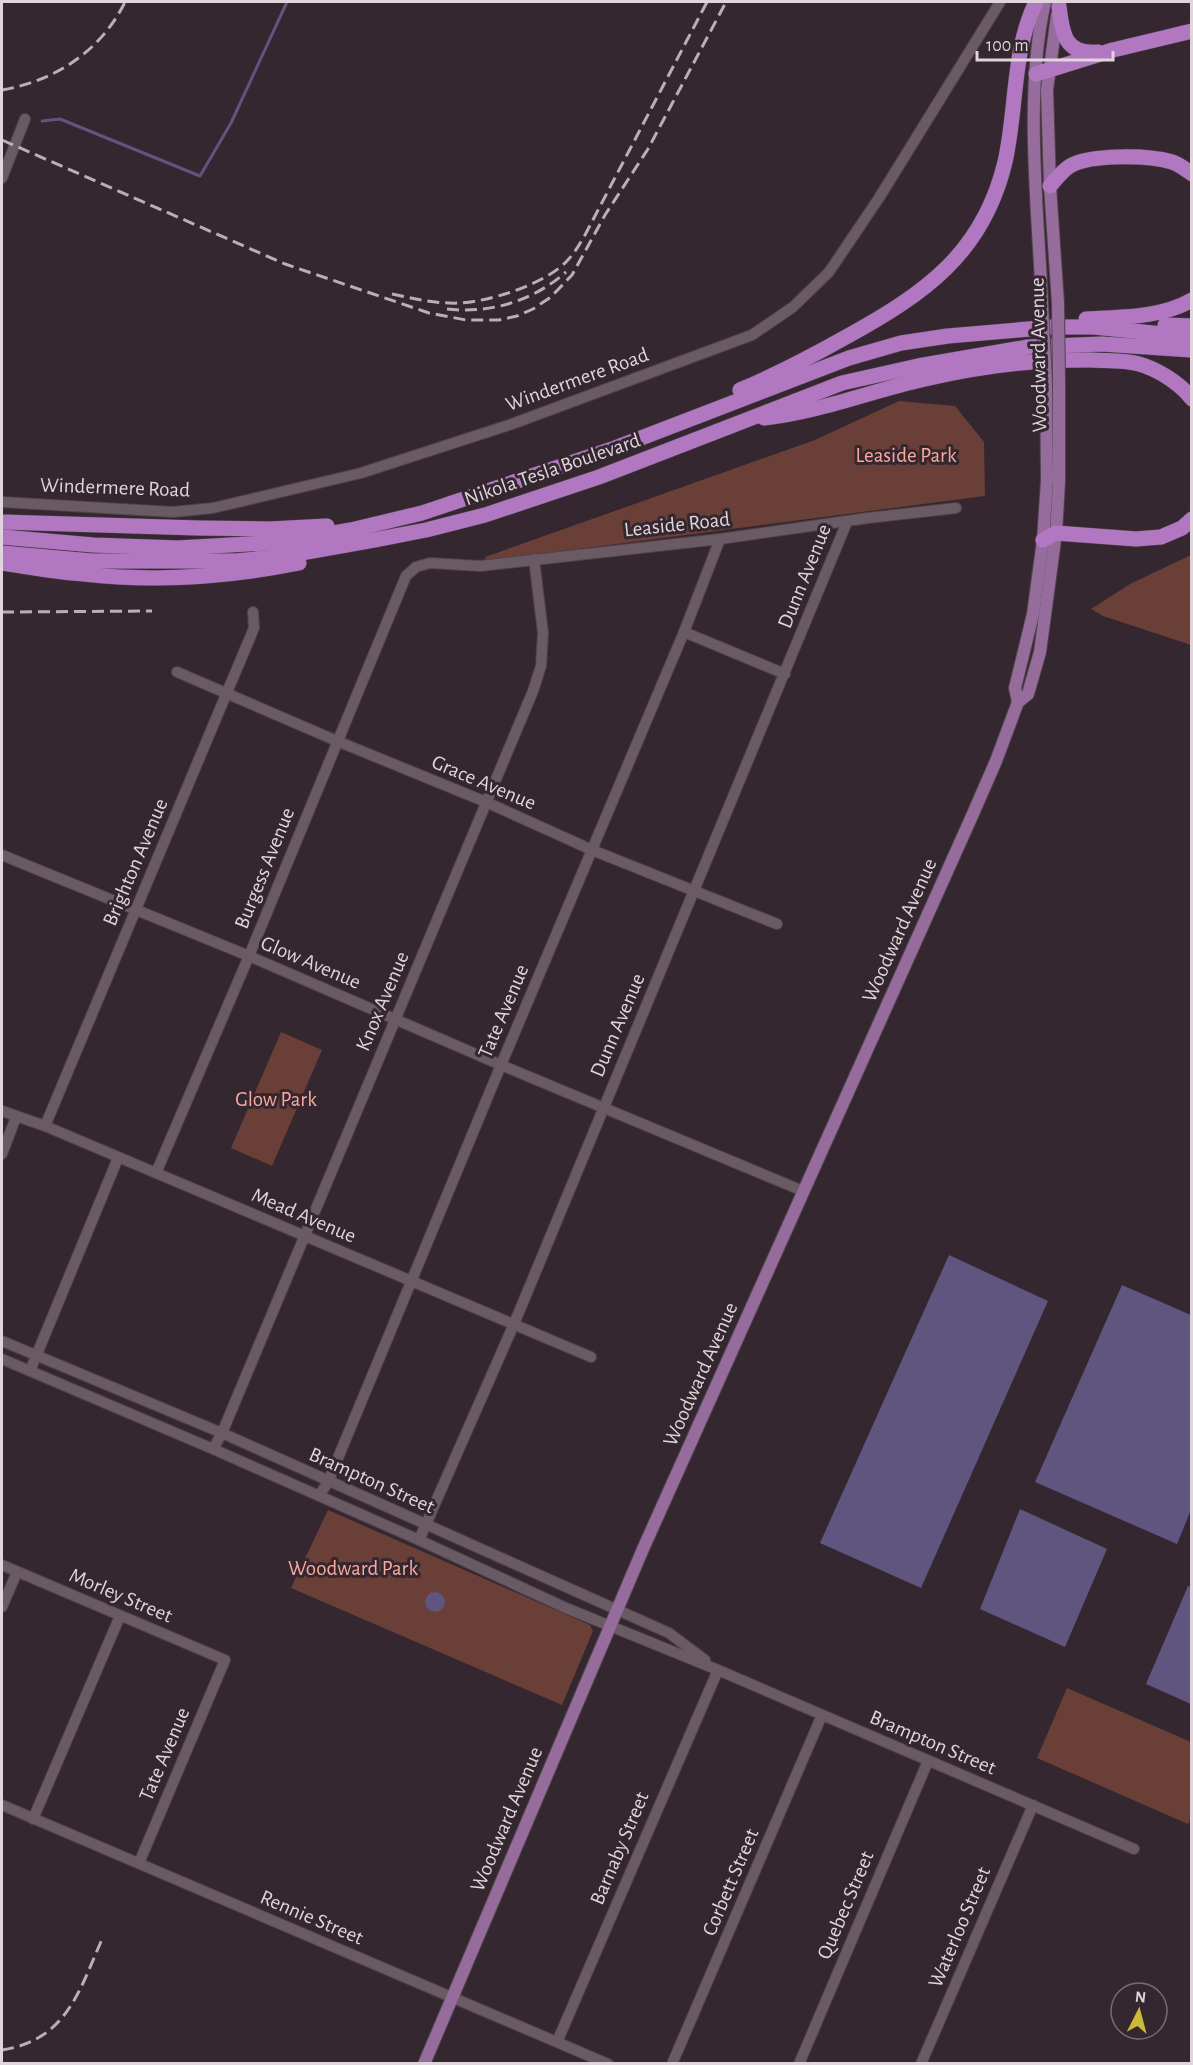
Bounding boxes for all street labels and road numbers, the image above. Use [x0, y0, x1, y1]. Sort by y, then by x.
street label: Woodward Avenue [1027, 277, 1050, 433]
street label: Windermere Road [503, 344, 651, 415]
street label: Nikola Tesla Boulevard [461, 429, 643, 509]
street label: Windermere Road [40, 474, 191, 501]
street label: Leaside Road [623, 508, 731, 541]
street label: Dunn Avenue [774, 521, 835, 631]
street label: Grace Avenue [429, 751, 539, 814]
street label: Brighton Avenue [99, 795, 172, 929]
street label: Burgess Avenue [231, 805, 298, 932]
street label: Woodward Avenue [858, 855, 941, 1005]
street label: Glow Avenue [258, 932, 364, 993]
street label: Knox Avenue [352, 948, 413, 1054]
street label: Tate Avenue [474, 961, 533, 1061]
street label: Dunn Avenue [586, 970, 649, 1080]
street label: Mead Avenue [249, 1184, 359, 1247]
street label: Woodward Avenue [659, 1299, 742, 1449]
street label: Brampton Street [306, 1443, 438, 1518]
street label: Morley Street [66, 1564, 176, 1627]
street label: Tate Avenue [135, 1704, 194, 1804]
street label: Brampton Street [867, 1706, 999, 1779]
street label: Woodward Avenue [467, 1744, 546, 1895]
street label: Barnaby Street [586, 1788, 653, 1908]
street label: Corbett Street [698, 1825, 763, 1939]
street label: Quebec Street [813, 1848, 878, 1962]
street label: Waterloo Street [925, 1863, 994, 1991]
street label: Rennie Street [257, 1886, 367, 1949]

